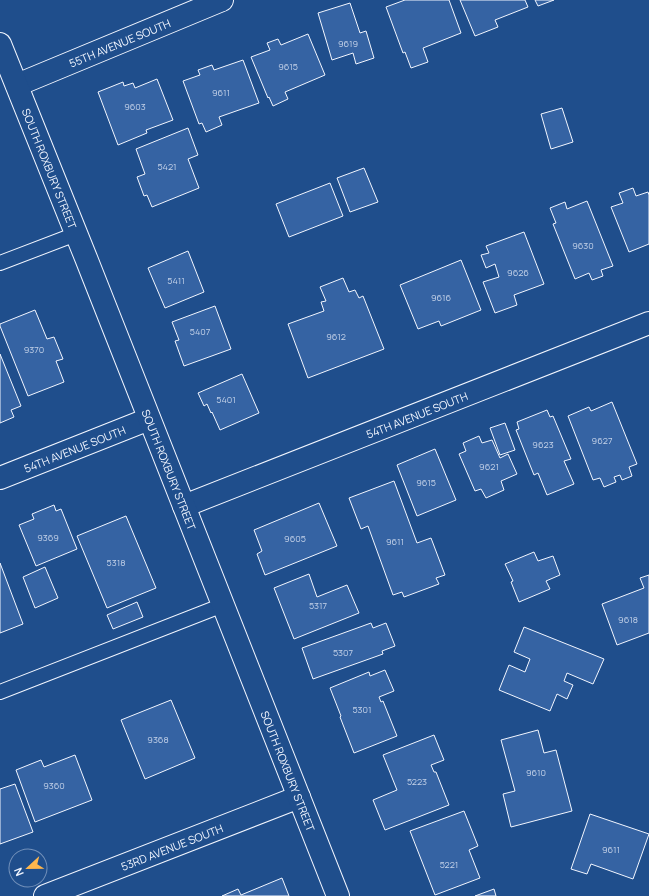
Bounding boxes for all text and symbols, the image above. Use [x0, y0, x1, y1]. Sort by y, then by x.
street label: 55TH AVENUE SOUTH [67, 15, 173, 70]
house number: 9619 [338, 37, 358, 50]
house number: 9615 [278, 60, 298, 73]
house number: 9611 [212, 86, 230, 99]
house number: 9603 [124, 100, 146, 113]
street label: SOUTH ROXBURY STREET [19, 106, 81, 231]
house number: 5421 [157, 160, 177, 173]
house number: 9630 [572, 239, 594, 252]
house number: 9626 [507, 266, 529, 279]
house number: 5411 [167, 274, 185, 287]
house number: 9616 [431, 291, 451, 304]
house number: 5407 [190, 325, 211, 338]
house number: 9612 [326, 330, 346, 343]
house number: 9370 [24, 343, 44, 356]
street label: 54TH AVENUE SOUTH [364, 388, 470, 441]
house number: 5401 [216, 393, 236, 406]
street label: SOUTH ROXBURY STREET [139, 407, 200, 532]
street label: 54TH AVENUE SOUTH [21, 422, 127, 475]
house number: 9627 [592, 434, 613, 447]
house number: 9623 [532, 438, 554, 451]
house number: 9621 [479, 460, 499, 473]
house number: 9615 [416, 476, 436, 489]
house number: 9369 [37, 531, 59, 544]
house number: 9605 [284, 532, 306, 545]
house number: 9611 [386, 535, 404, 548]
house number: 5318 [107, 556, 125, 569]
house number: 5317 [309, 599, 328, 612]
house number: 9618 [618, 613, 638, 626]
house number: 5307 [333, 646, 354, 659]
house number: 5301 [352, 703, 372, 716]
street label: SOUTH ROXBURY STREET [258, 708, 319, 834]
house number: 9368 [147, 733, 169, 746]
house number: 9610 [526, 766, 546, 779]
house number: 5223 [407, 775, 427, 788]
house number: 9360 [43, 779, 65, 792]
street label: 53RD AVENUE SOUTH [118, 820, 225, 873]
house number: 9611 [602, 843, 620, 856]
north arrow [8, 848, 48, 888]
house number: 5221 [440, 858, 458, 871]
text: N [10, 865, 27, 878]

